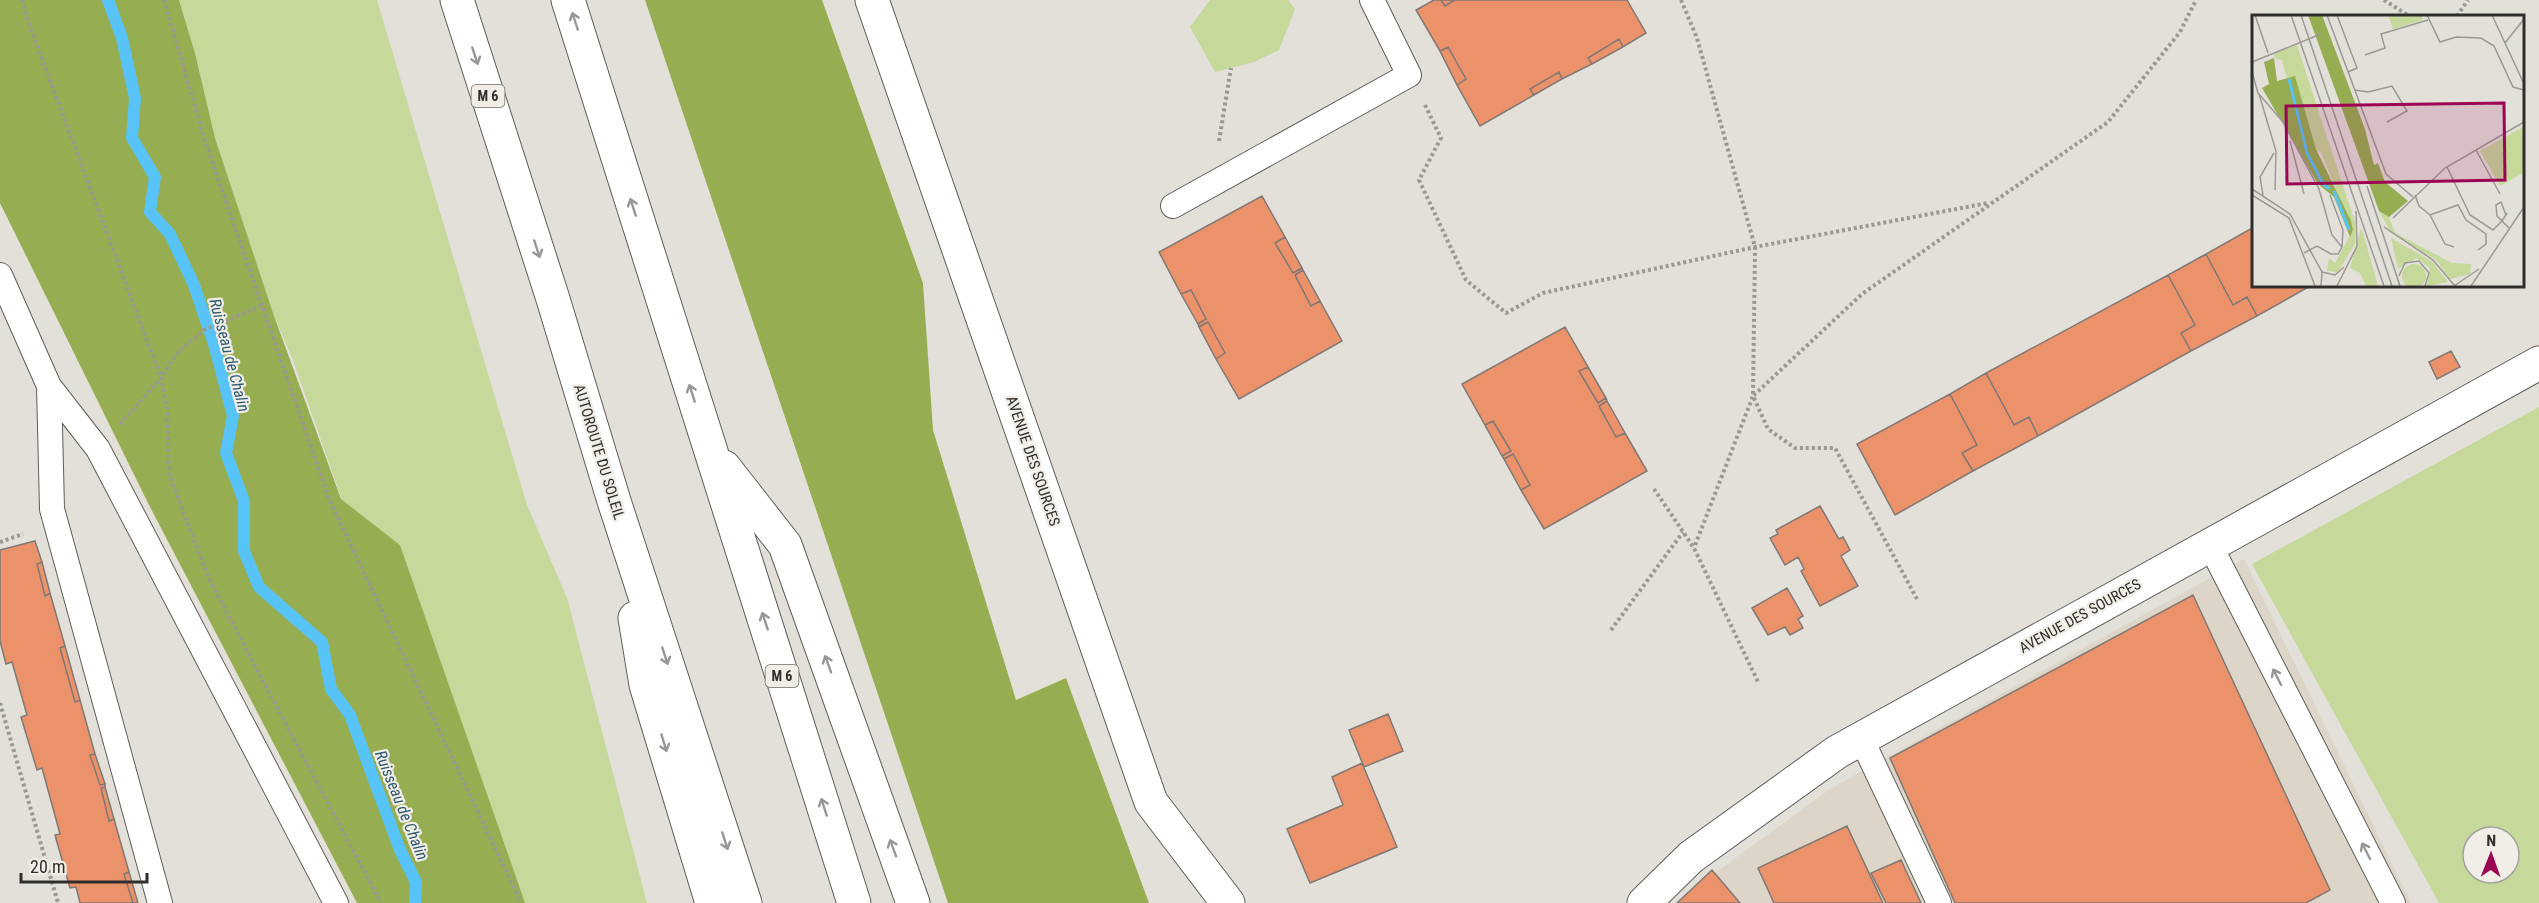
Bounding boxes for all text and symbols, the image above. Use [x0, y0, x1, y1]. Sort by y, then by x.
one-way arrow [568, 12, 579, 31]
inset map [2252, 15, 2524, 286]
one-way arrow [471, 46, 482, 65]
road number: M 6 [472, 85, 504, 107]
one-way arrow [627, 198, 638, 217]
one-way arrow [532, 239, 543, 258]
water label: Ruisseau de Chalin [205, 297, 254, 414]
street label: AUTOROUTE DU SOLEIL [570, 382, 628, 522]
one-way arrow [686, 384, 697, 403]
street label: AVENUE DES SOURCES [1002, 393, 1064, 529]
street label: AVENUE DES SOURCES [2016, 575, 2144, 657]
one-way arrow [758, 612, 769, 631]
one-way arrow [660, 646, 671, 665]
one-way arrow [821, 655, 832, 674]
road number: M 6 [766, 665, 798, 687]
one-way arrow [2271, 669, 2283, 687]
one-way arrow [659, 733, 670, 752]
water label: Ruisseau de Chalin [371, 748, 432, 863]
one-way arrow [818, 798, 829, 817]
north arrow [2461, 825, 2521, 885]
one-way arrow [721, 831, 732, 850]
text: N [2486, 831, 2496, 850]
one-way arrow [887, 839, 898, 858]
one-way arrow [2360, 842, 2372, 860]
scale bar [21, 846, 147, 884]
text: 20 m [30, 856, 65, 877]

